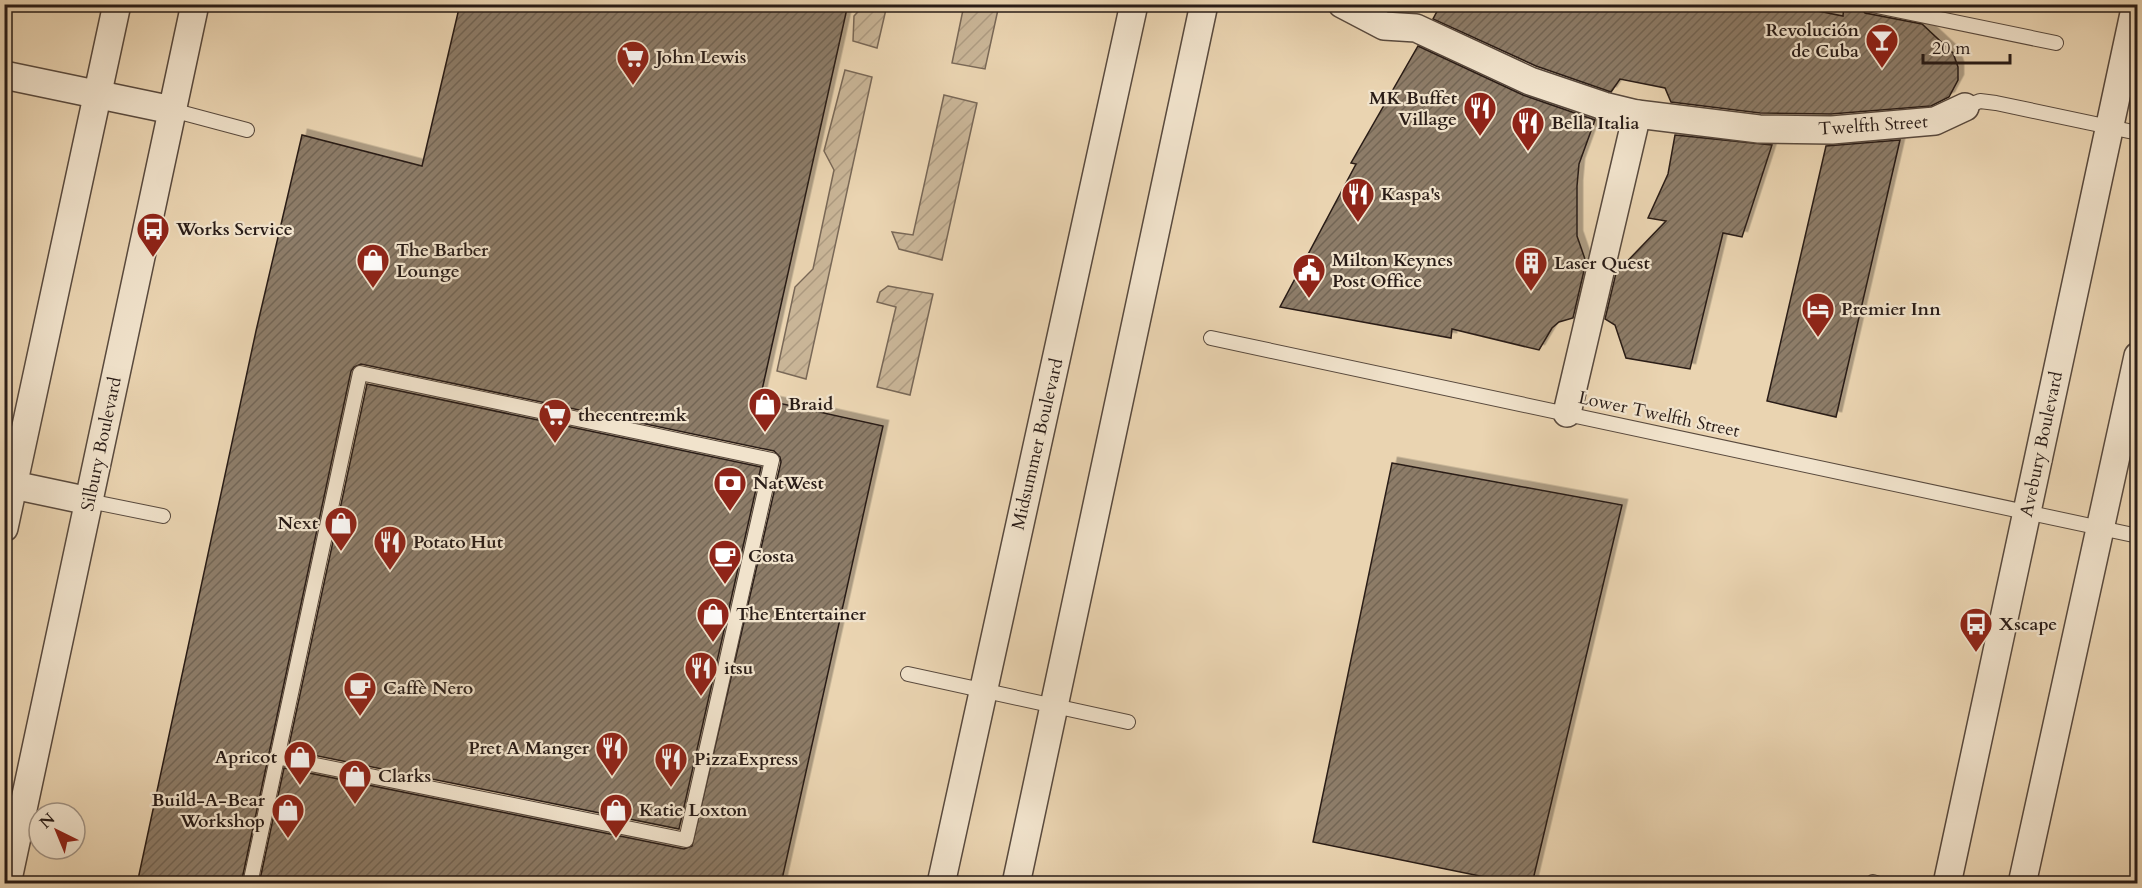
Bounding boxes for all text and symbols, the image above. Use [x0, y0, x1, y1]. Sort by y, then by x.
place label: Revolución de Cuba [1766, 18, 1859, 64]
bar icon: Revolución de Cuba [1864, 22, 1900, 69]
scale bar [1923, 27, 2010, 65]
text: 20 m [1932, 36, 1971, 61]
supermarket icon: John Lewis [615, 39, 651, 86]
place label: John Lewis [653, 45, 746, 70]
place label: MK Buffet Village [1369, 86, 1458, 132]
restaurant icon: MK Buffet Village [1462, 90, 1498, 137]
restaurant icon: Bella Italia [1510, 105, 1546, 152]
street label: Twelfth Street [1818, 109, 1929, 142]
place label: Bella Italia [1551, 111, 1639, 136]
restaurant icon: Kaspa's [1340, 176, 1376, 223]
place label: Kaspa's [1381, 182, 1440, 207]
bus stop icon: Works Service [135, 211, 171, 258]
place label: Works Service [175, 217, 293, 242]
place label: The Barber Lounge [396, 238, 489, 284]
shop icon: The Barber Lounge [355, 242, 391, 289]
building icon: Laser Quest [1513, 245, 1549, 292]
place label: Milton Keynes Post Office [1332, 248, 1453, 294]
place label: Laser Quest [1554, 251, 1650, 276]
public building icon: Milton Keynes Post Office [1291, 252, 1327, 299]
hotel icon: Premier Inn [1800, 291, 1836, 338]
place label: Premier Inn [1841, 297, 1941, 322]
street label: Midsummer Boulevard [1006, 356, 1069, 532]
street label: Avebury Boulevard [2014, 369, 2069, 519]
street label: Silbury Boulevard [75, 374, 128, 514]
street label: Lower Twelfth Street [1576, 385, 1742, 444]
shop icon: Braid [747, 386, 783, 433]
place label: Braid [788, 392, 834, 417]
supermarket icon: thecentre:mk [537, 397, 573, 444]
place label: thecentre:mk [578, 403, 688, 428]
bank icon: NatWest [712, 465, 748, 512]
place label: NatWest [753, 471, 824, 496]
shop icon: Next [323, 505, 359, 552]
place label: Next [278, 511, 319, 536]
restaurant icon: Potato Hut [372, 524, 408, 571]
place label: Potato Hut [413, 530, 504, 555]
cafe icon: Costa [707, 538, 743, 585]
place label: Costa [748, 544, 795, 569]
shop icon: The Entertainer [695, 596, 731, 643]
place label: The Entertainer [736, 602, 867, 627]
bus stop icon: Xscape [1958, 606, 1994, 653]
place label: Xscape [1999, 612, 2057, 637]
restaurant icon: itsu [683, 650, 719, 697]
place label: itsu [724, 656, 754, 681]
cafe icon: Caffè Nero [342, 670, 378, 717]
place label: Caffè Nero [383, 676, 473, 701]
restaurant icon: Pret A Manger [594, 730, 630, 777]
place label: Pret A Manger [468, 736, 590, 761]
shop icon: Apricot [282, 739, 318, 786]
restaurant icon: PizzaExpress [653, 741, 689, 788]
place label: Apricot [215, 745, 278, 770]
place label: PizzaExpress [694, 747, 798, 772]
shop icon: Clarks [337, 758, 373, 805]
place label: Clarks [378, 764, 431, 789]
place label: Build-A-Bear Workshop [151, 788, 266, 834]
shop icon: Build-A-Bear Workshop [270, 792, 306, 839]
shop icon: Katie Loxton [598, 792, 634, 839]
place label: Katie Loxton [639, 798, 748, 823]
north arrow [27, 801, 87, 861]
text: N [35, 808, 60, 834]

